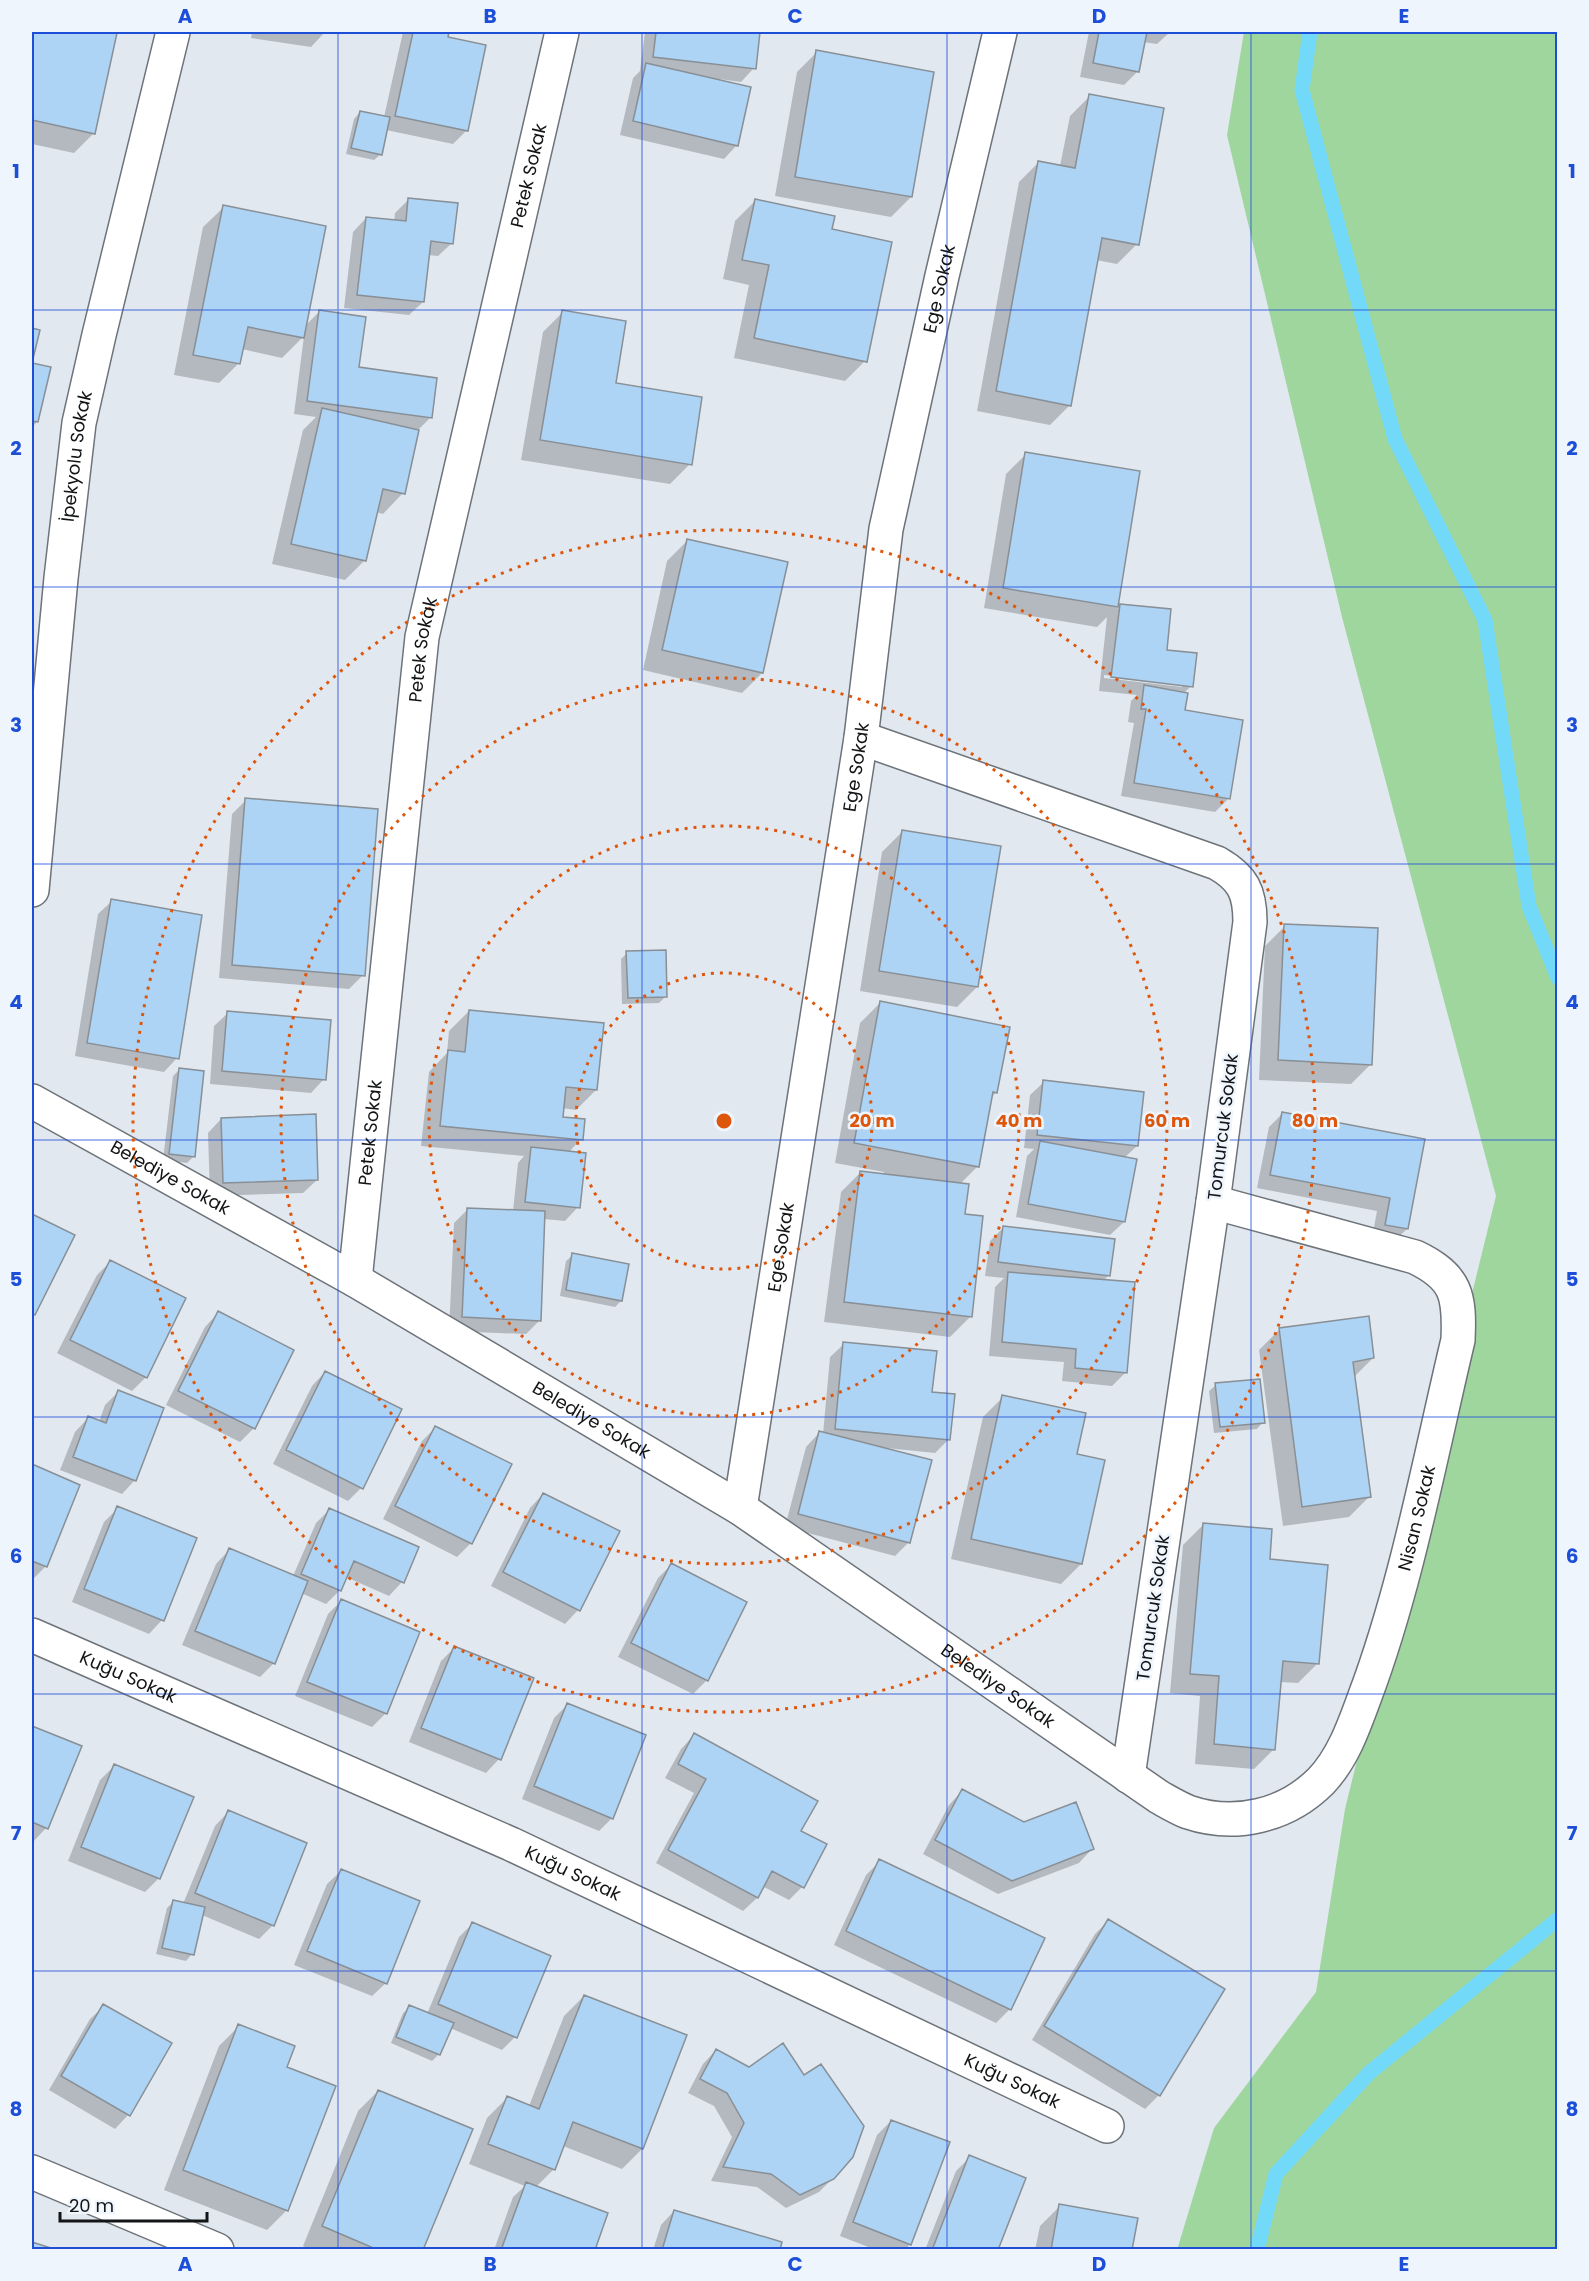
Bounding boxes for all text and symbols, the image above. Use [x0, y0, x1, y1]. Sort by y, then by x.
text: A [178, 2, 193, 30]
text: B [483, 2, 497, 30]
text: C [787, 2, 803, 30]
text: D [1092, 2, 1106, 30]
text: E [1399, 2, 1409, 30]
street label: Petek Sokak [504, 120, 553, 230]
text: 1 [12, 157, 20, 185]
text: 1 [1568, 157, 1576, 185]
street label: Ege Sokak [917, 241, 961, 335]
street label: İpekyolu Sokak [55, 387, 98, 523]
text: 2 [10, 434, 22, 462]
text: 2 [1566, 434, 1578, 462]
street label: Petek Sokak [402, 594, 443, 704]
text: 3 [10, 711, 22, 739]
text: 3 [1566, 711, 1578, 739]
street label: Ege Sokak [837, 720, 875, 814]
text: 4 [9, 988, 23, 1016]
text: 4 [1565, 988, 1579, 1016]
street label: Tomurcuk Sokak [1201, 1052, 1244, 1202]
street label: Petek Sokak [352, 1078, 388, 1187]
text: 20 m [850, 1108, 894, 1133]
text: 40 m [996, 1108, 1042, 1133]
text: 60 m [1144, 1108, 1190, 1133]
text: 80 m [1292, 1108, 1338, 1133]
centre of rings [714, 1111, 734, 1131]
street label: Belediye Sokak [106, 1134, 235, 1221]
street label: Ege Sokak [761, 1200, 800, 1294]
text: 5 [10, 1265, 23, 1293]
text: 5 [1566, 1265, 1579, 1293]
street label: Belediye Sokak [528, 1375, 656, 1465]
street label: Nisan Sokak [1391, 1462, 1441, 1574]
street label: Tomurcuk Sokak [1130, 1533, 1175, 1683]
text: 6 [10, 1542, 22, 1570]
text: 6 [1566, 1542, 1578, 1570]
street label: Belediye Sokak [936, 1637, 1061, 1734]
street label: Kuğu Sokak [76, 1644, 182, 1709]
text: 7 [11, 1819, 22, 1847]
text: 7 [1567, 1819, 1578, 1847]
street label: Kuğu Sokak [521, 1839, 626, 1907]
street label: Kuğu Sokak [960, 2047, 1065, 2114]
text: 8 [10, 2095, 22, 2123]
text: 8 [1566, 2095, 1578, 2123]
scale bar [60, 2185, 207, 2223]
text: 20 m [69, 2193, 114, 2218]
text: A [178, 2250, 193, 2278]
text: B [483, 2250, 497, 2278]
text: C [787, 2250, 803, 2278]
text: D [1092, 2250, 1106, 2278]
text: E [1399, 2250, 1409, 2278]

